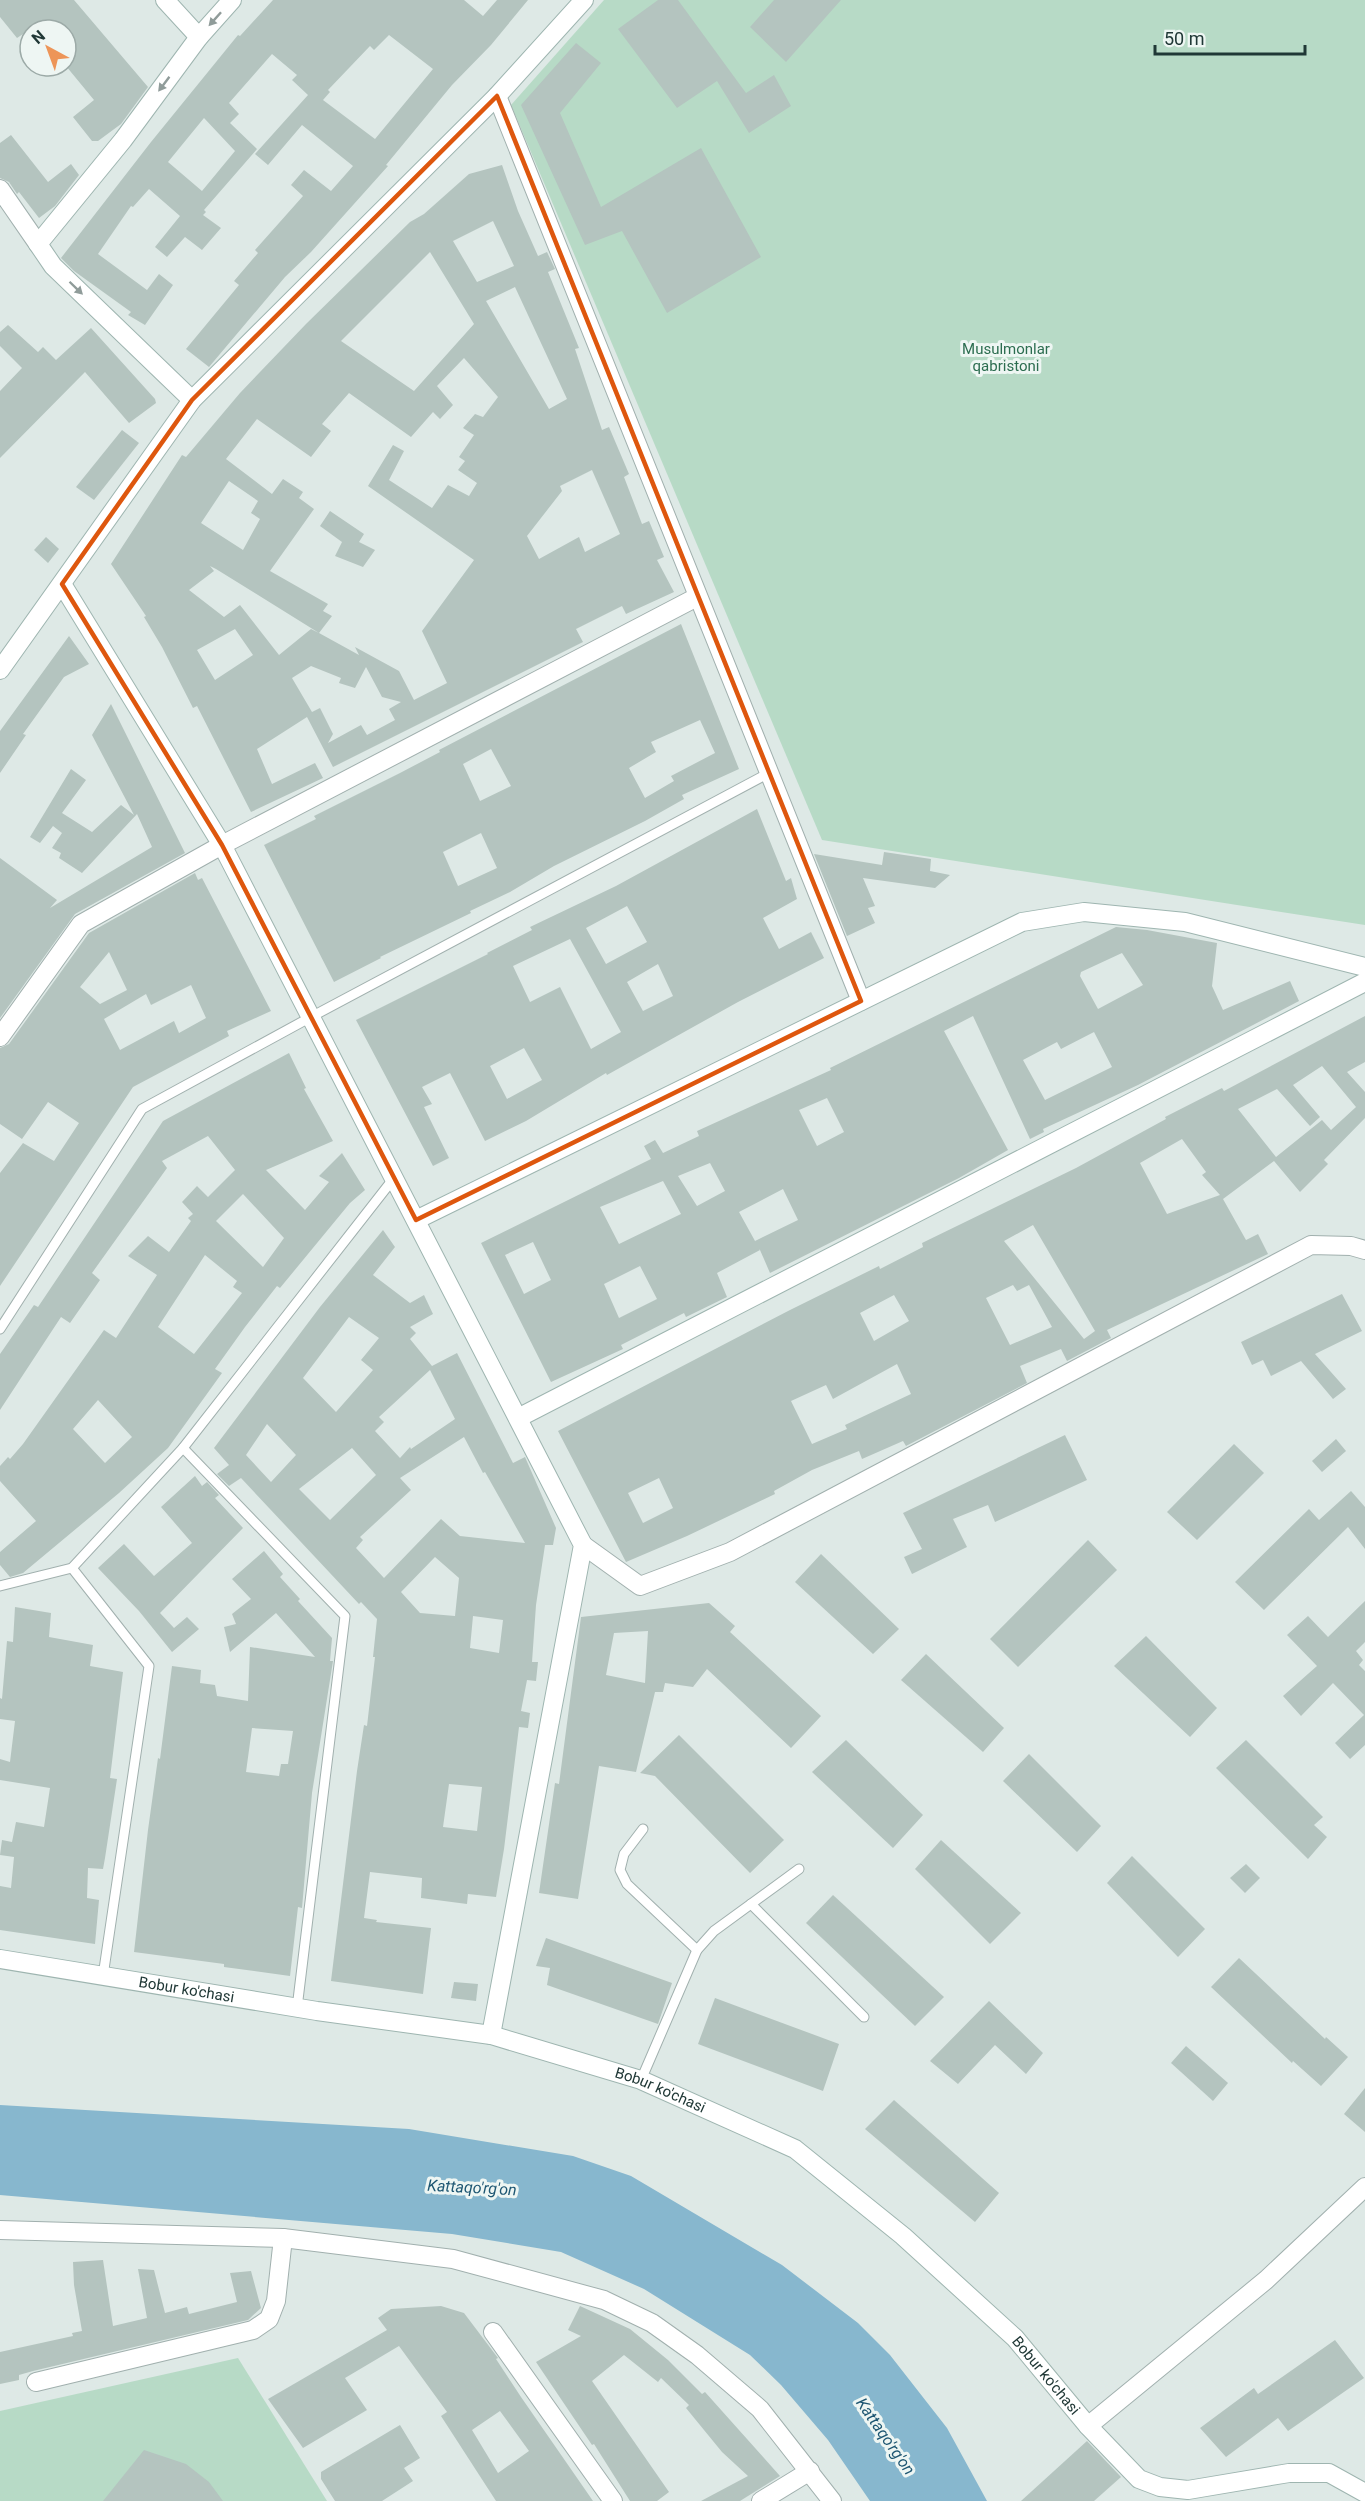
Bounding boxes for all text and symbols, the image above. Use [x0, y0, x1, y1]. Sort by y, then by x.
one-way arrow [208, 11, 222, 26]
north arrow [18, 18, 78, 78]
scale bar [1155, 18, 1305, 56]
text: N [28, 26, 49, 48]
text: 50 m [1164, 28, 1204, 49]
one-way arrow [158, 76, 170, 92]
one-way arrow [69, 280, 83, 294]
park label: Musulmonlar qabristoni [962, 340, 1050, 375]
street label: Bobur ko'chasi [137, 1973, 236, 2006]
street label: Bobur ko'chasi [613, 2064, 708, 2117]
water label: Kattaqo'rg'on [427, 2176, 517, 2199]
street label: Bobur ko'chasi [1008, 2332, 1084, 2418]
water label: Kattaqo'rg'on [852, 2394, 919, 2478]

